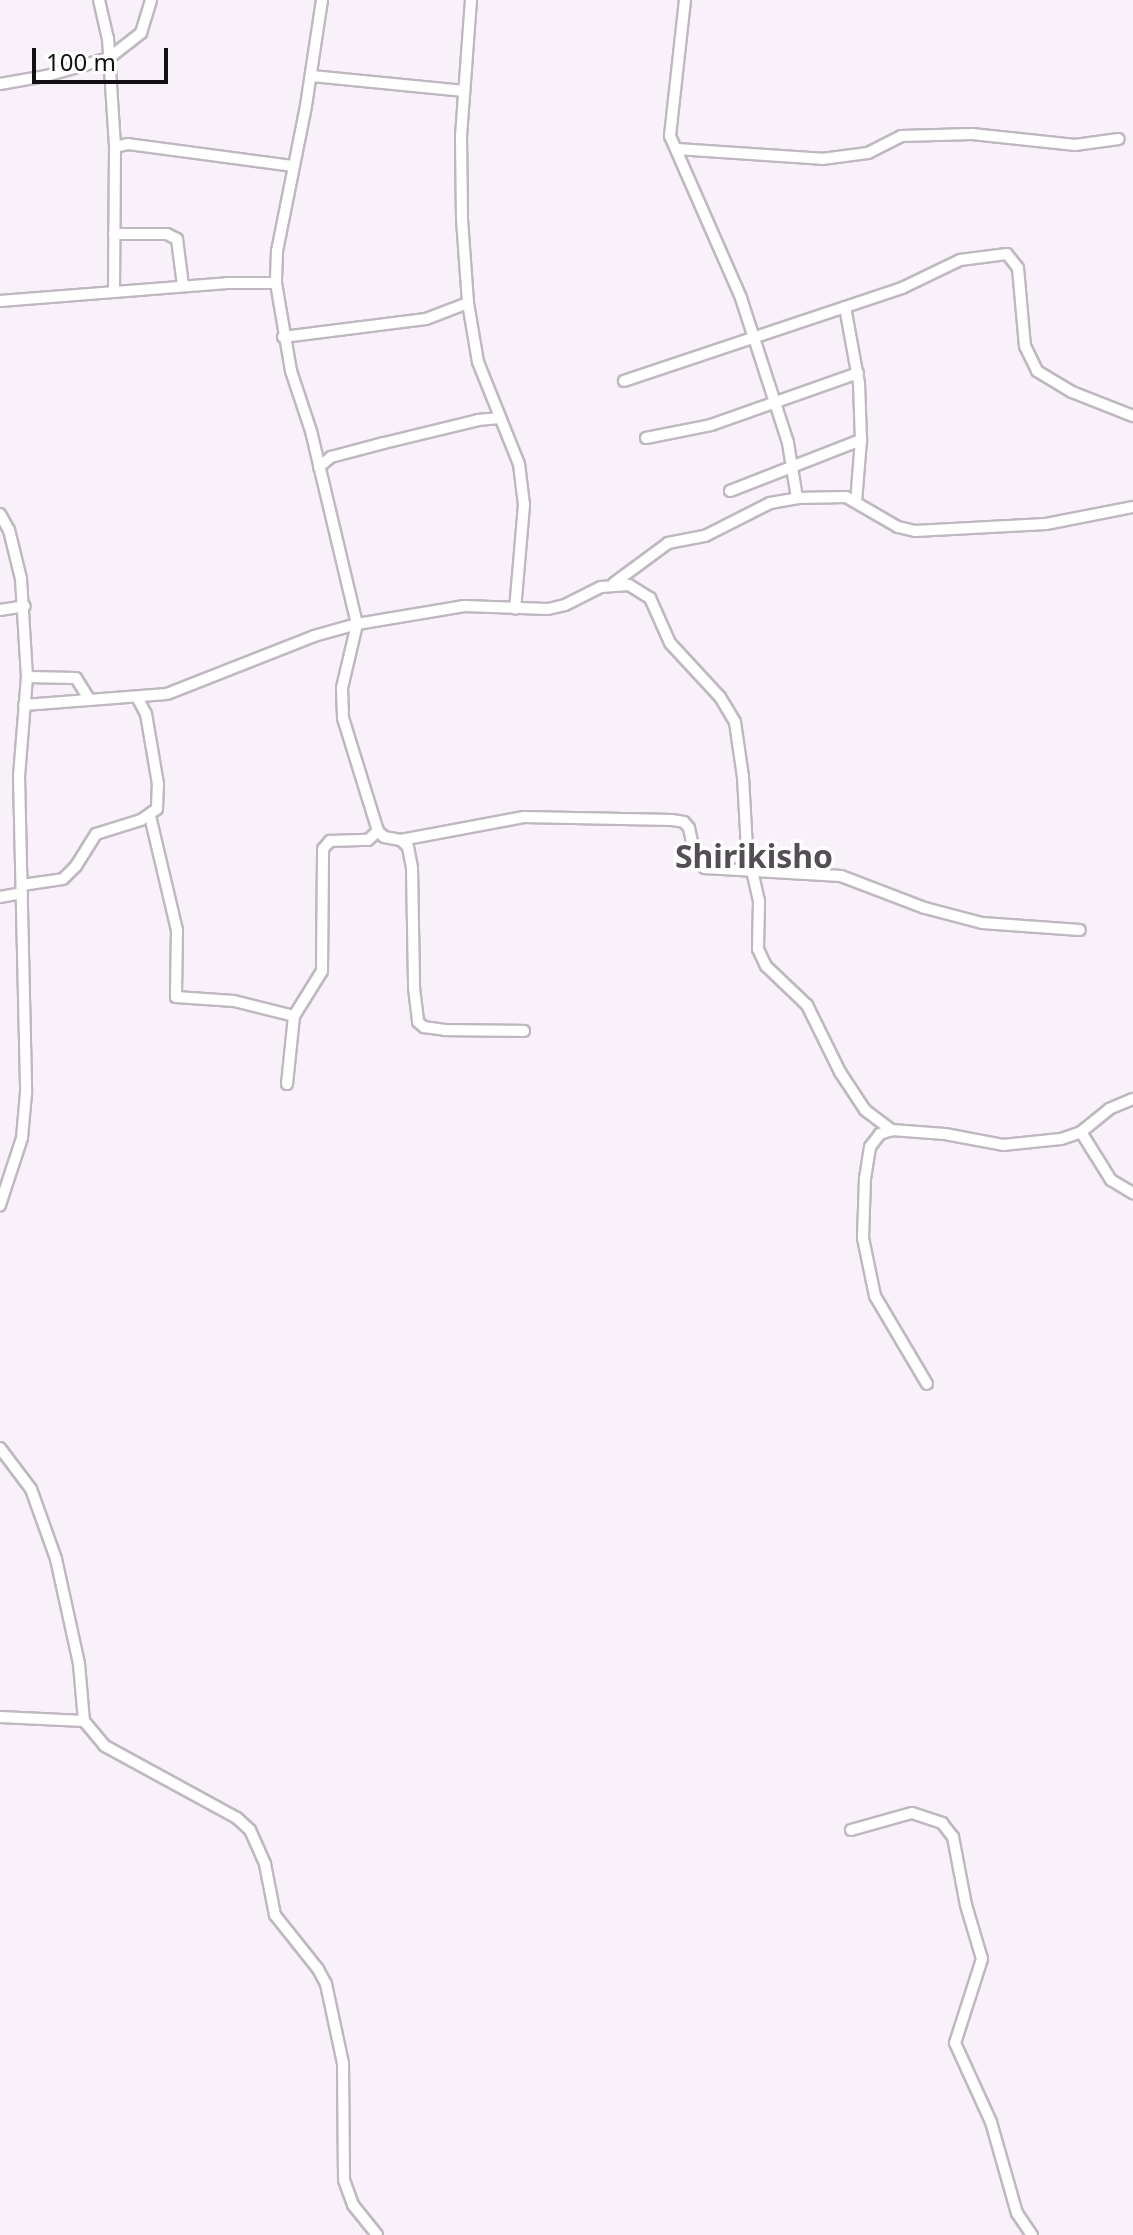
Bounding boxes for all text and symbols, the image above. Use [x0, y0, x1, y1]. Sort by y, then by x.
scale bar [36, 32, 172, 82]
text: 100 m [46, 45, 116, 78]
district label: Shirikisho [675, 837, 833, 875]

